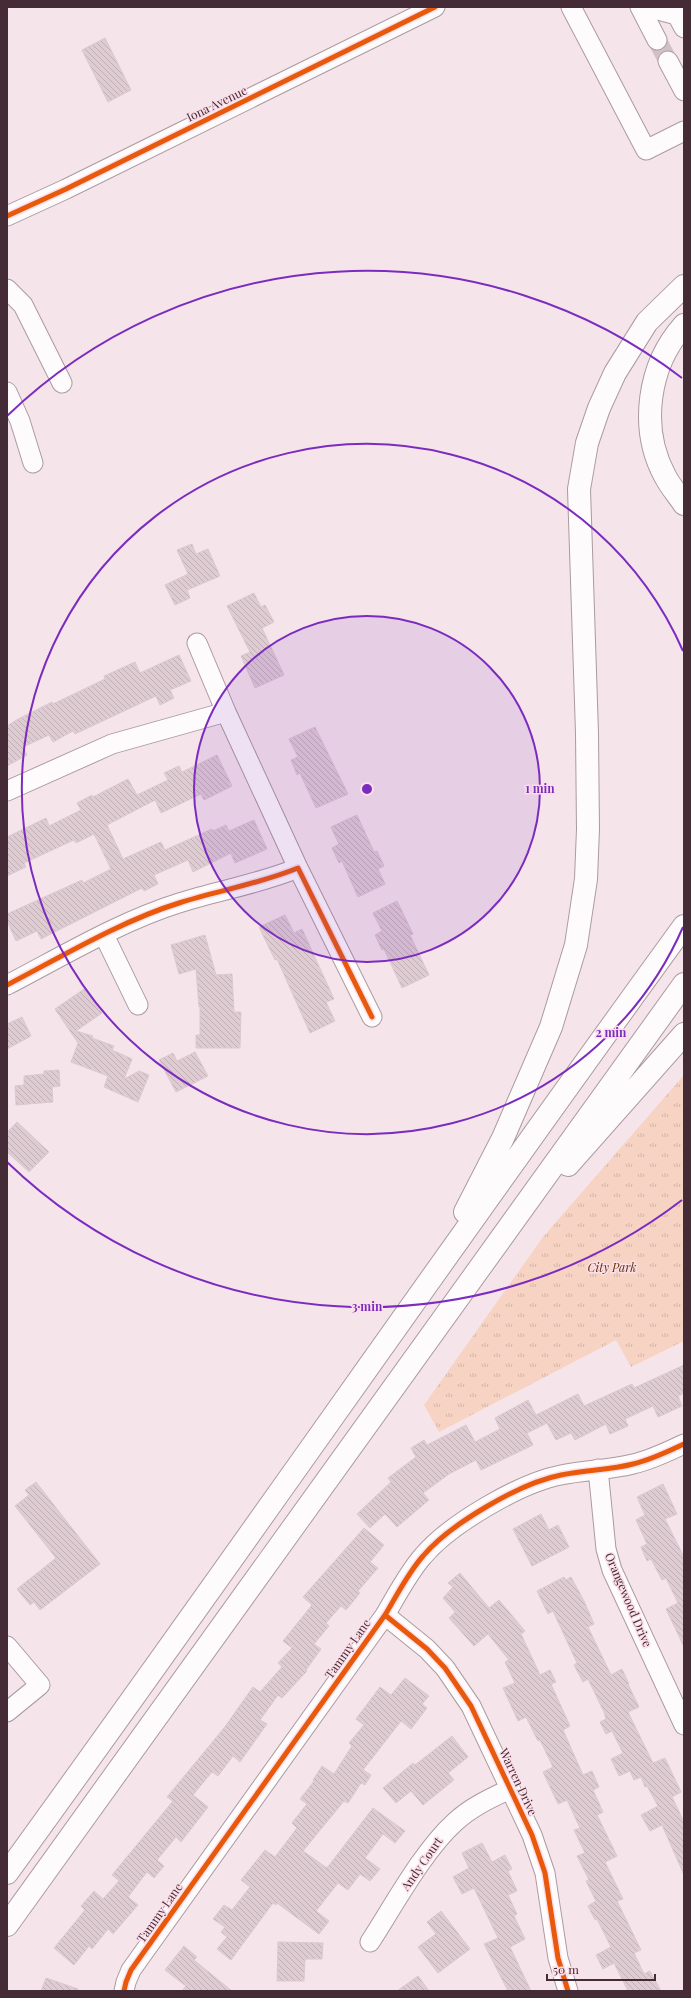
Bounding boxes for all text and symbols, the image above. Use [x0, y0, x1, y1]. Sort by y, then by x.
street label: Iona Avenue [184, 82, 250, 125]
text: 1 min [525, 780, 555, 796]
centre of rings [360, 782, 374, 796]
text: 2 min [596, 1024, 627, 1040]
park label: City Park [587, 1259, 637, 1275]
text: 3 min [352, 1298, 383, 1314]
street label: Orangewood Drive [602, 1550, 656, 1649]
street label: Tammy Lane [321, 1615, 374, 1681]
street label: Warren Drive [496, 1745, 541, 1818]
street label: Andy Court [396, 1833, 446, 1894]
street label: Tammy Lane [133, 1879, 186, 1945]
scale bar [547, 1956, 655, 1982]
text: 50 m [553, 1961, 579, 1977]

